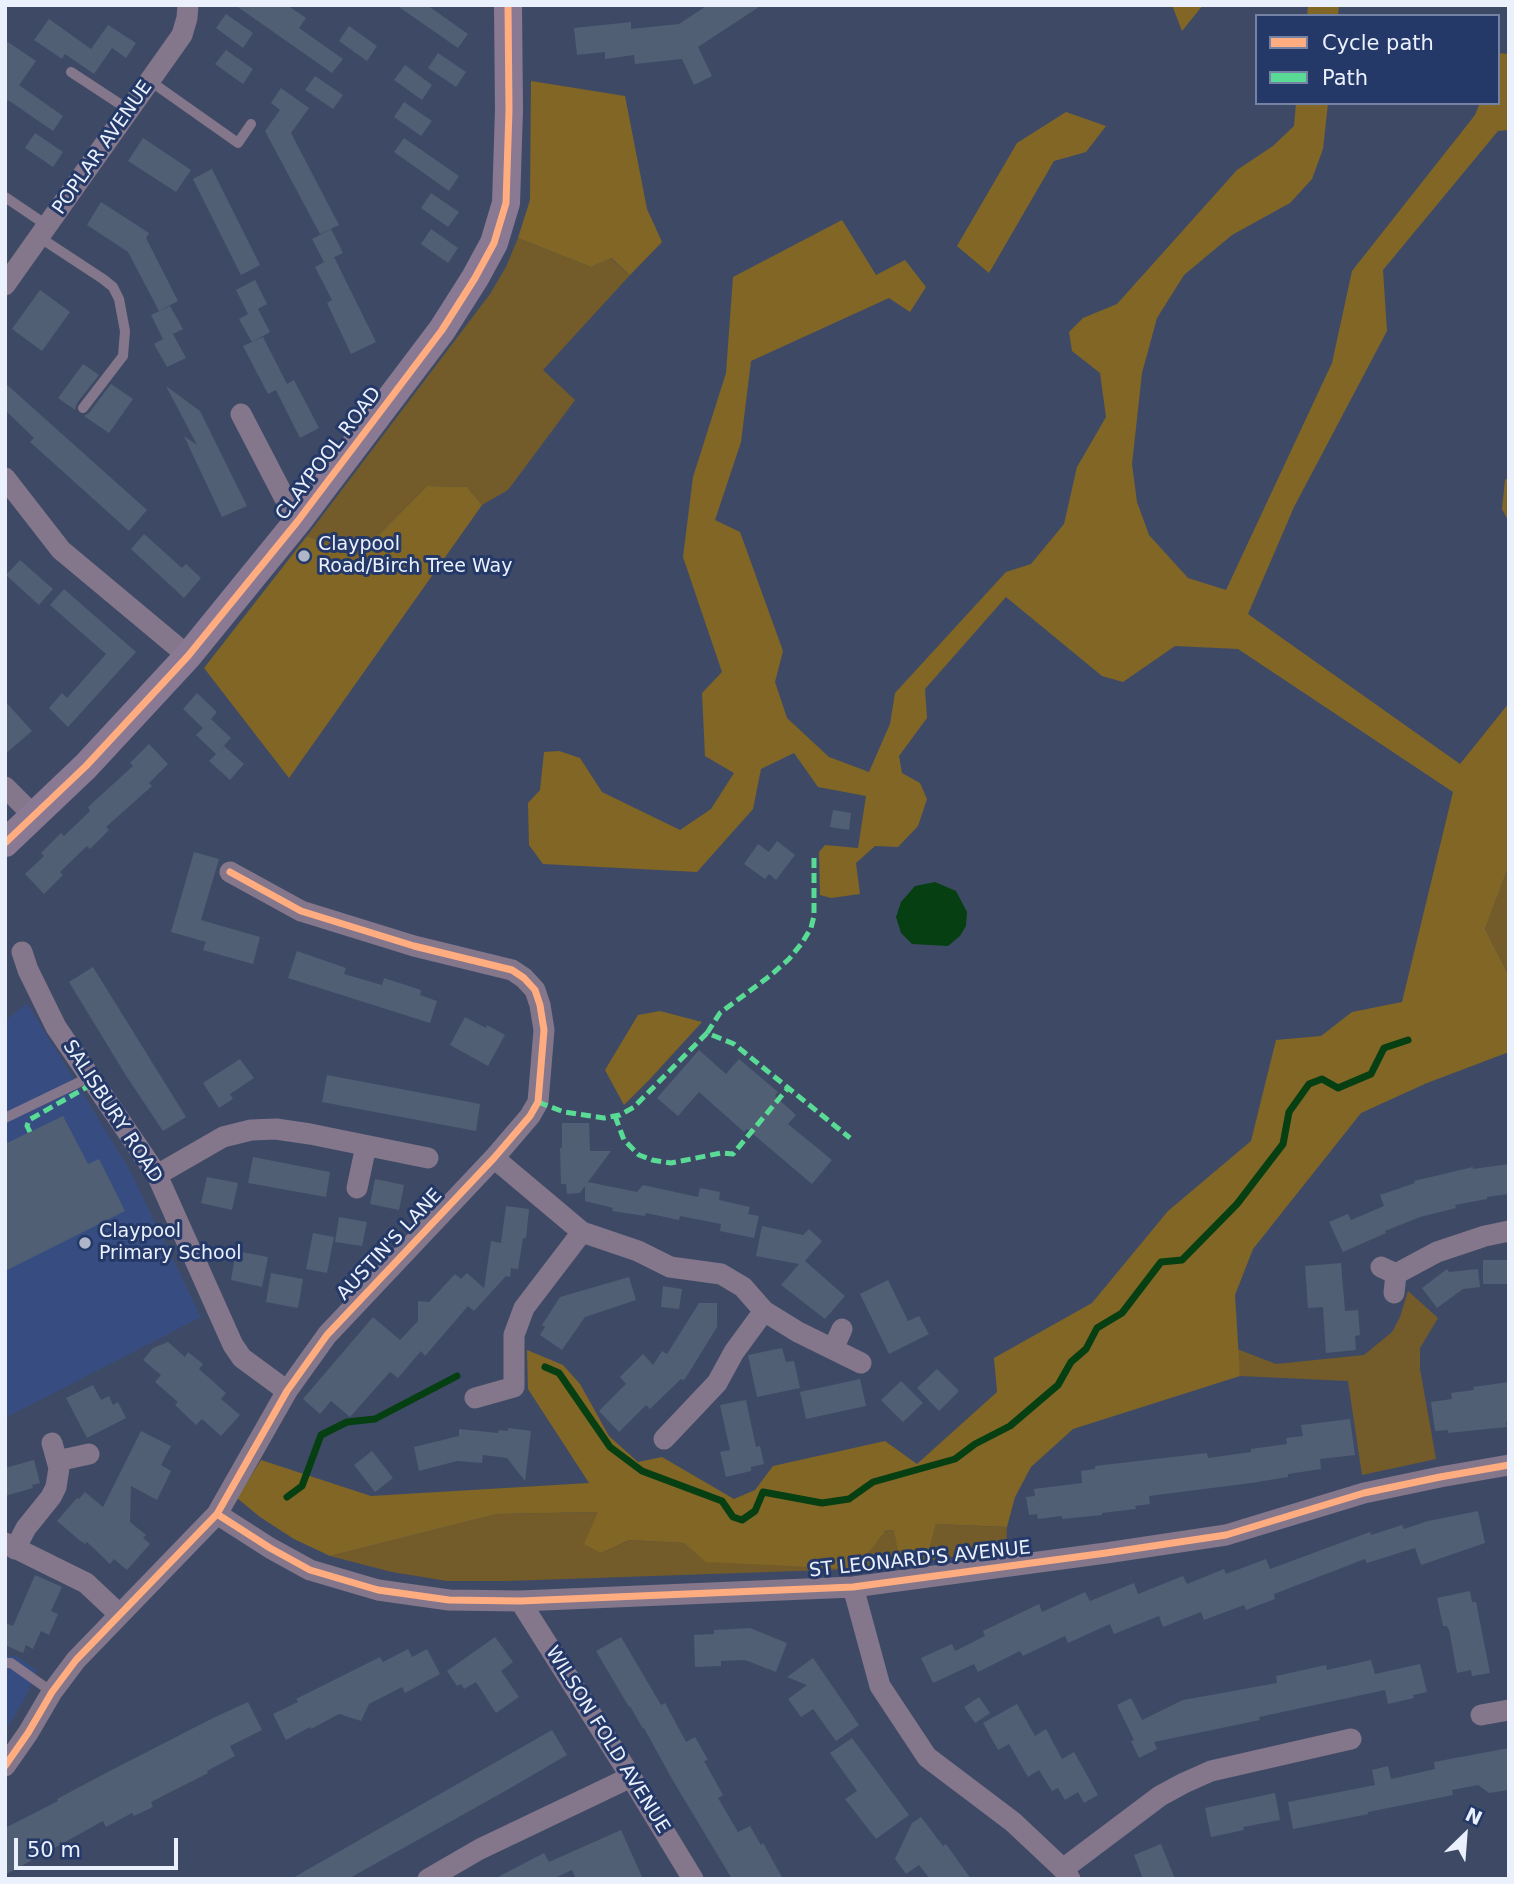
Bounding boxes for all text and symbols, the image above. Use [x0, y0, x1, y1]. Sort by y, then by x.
legend [1255, 14, 1500, 105]
text: Cycle path [1322, 31, 1434, 55]
text: Path [1322, 66, 1368, 90]
street label: POPLAR AVENUE [48, 77, 158, 219]
street label: CLAYPOOL ROAD [271, 383, 387, 525]
place label: Claypool Road/Birch Tree Way [318, 534, 512, 578]
marker: Claypool Road/Birch Tree Way [296, 548, 312, 564]
street label: SALISBURY ROAD [57, 1036, 167, 1188]
street label: AUSTIN'S LANE [333, 1185, 447, 1305]
place label: Claypool Primary School [99, 1221, 242, 1265]
marker: Claypool Primary School [77, 1235, 93, 1251]
street label: ST LEONARD'S AVENUE [808, 1537, 1032, 1583]
street label: WILSON FOLD AVENUE [540, 1642, 674, 1838]
north arrow [1430, 1800, 1500, 1870]
text: N [1462, 1803, 1486, 1829]
scale bar [18, 1825, 182, 1869]
text: 50 m [27, 1838, 81, 1862]

